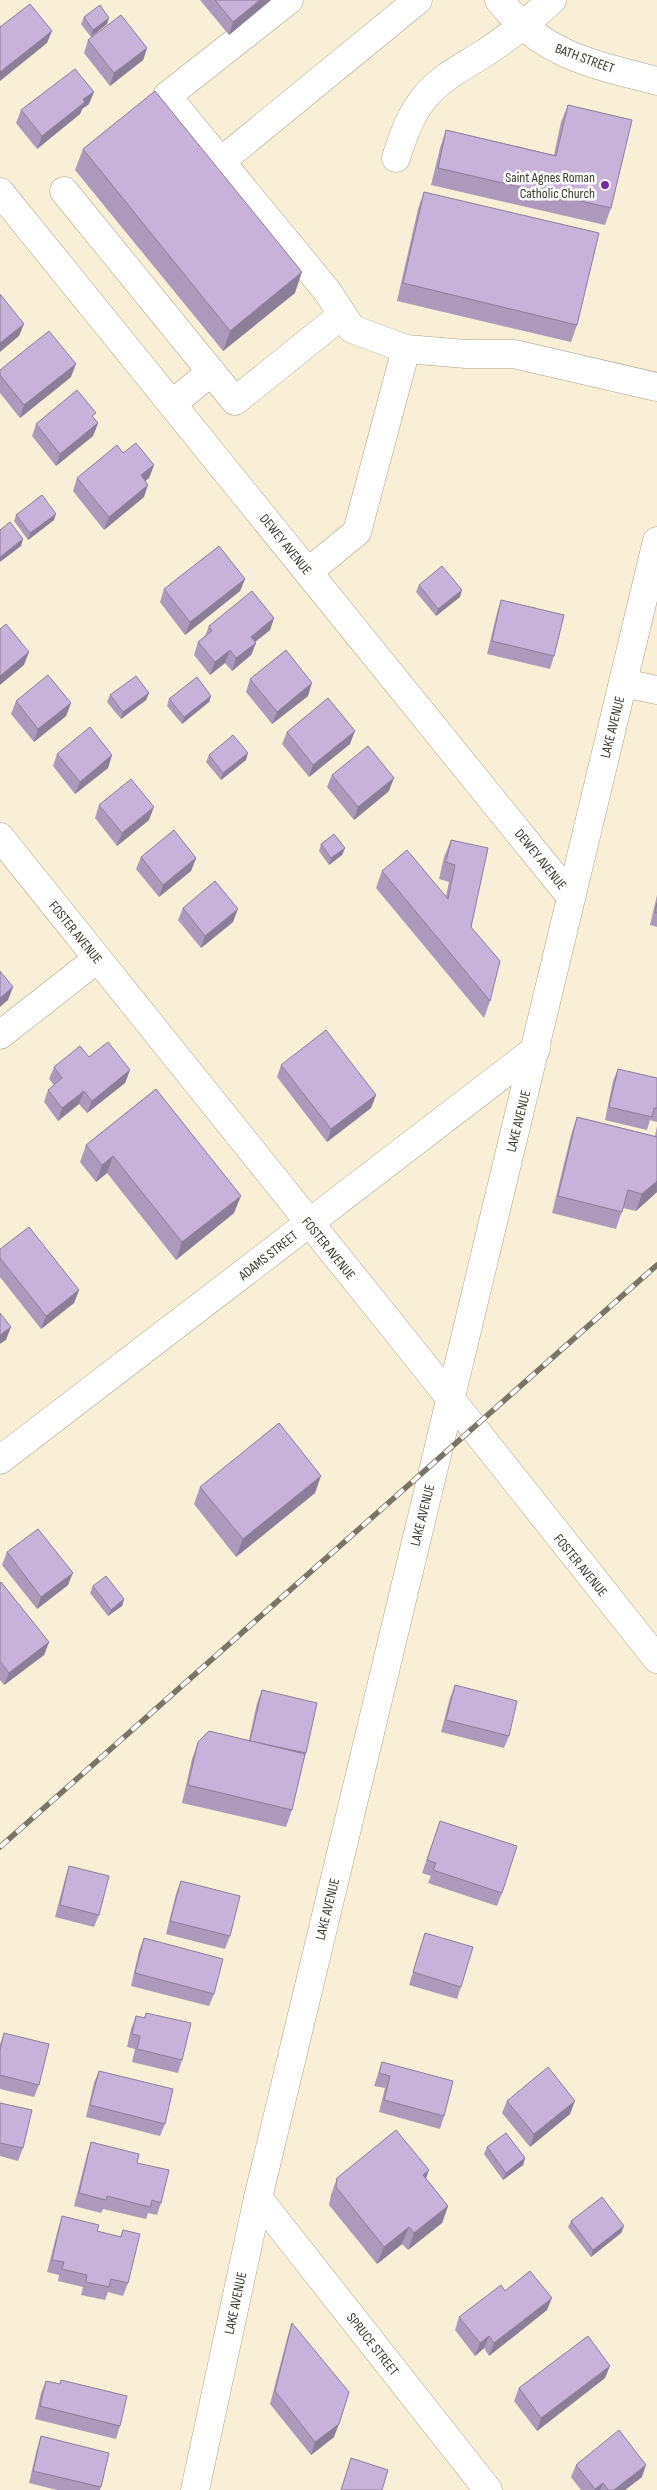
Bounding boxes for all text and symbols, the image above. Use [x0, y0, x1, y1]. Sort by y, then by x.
street label: BATH STREET [553, 40, 617, 77]
place label: Saint Agnes Roman Catholic Church [505, 169, 595, 202]
marker: Saint Agnes Roman Catholic Church [599, 179, 611, 191]
street label: DEWEY AVENUE [256, 511, 315, 578]
street label: LAKE AVENUE [597, 694, 628, 760]
street label: DEWEY AVENUE [511, 826, 570, 893]
street label: FOSTER AVENUE [45, 898, 106, 967]
street label: LAKE AVENUE [503, 1088, 534, 1154]
street label: FOSTER AVENUE [298, 1214, 359, 1283]
street label: ADAMS STREET [235, 1227, 302, 1284]
street label: LAKE AVENUE [407, 1482, 438, 1548]
street label: FOSTER AVENUE [550, 1531, 611, 1600]
street label: LAKE AVENUE [312, 1876, 343, 1942]
street label: LAKE AVENUE [221, 2270, 250, 2336]
street label: SPRUCE STREET [343, 2309, 403, 2379]

